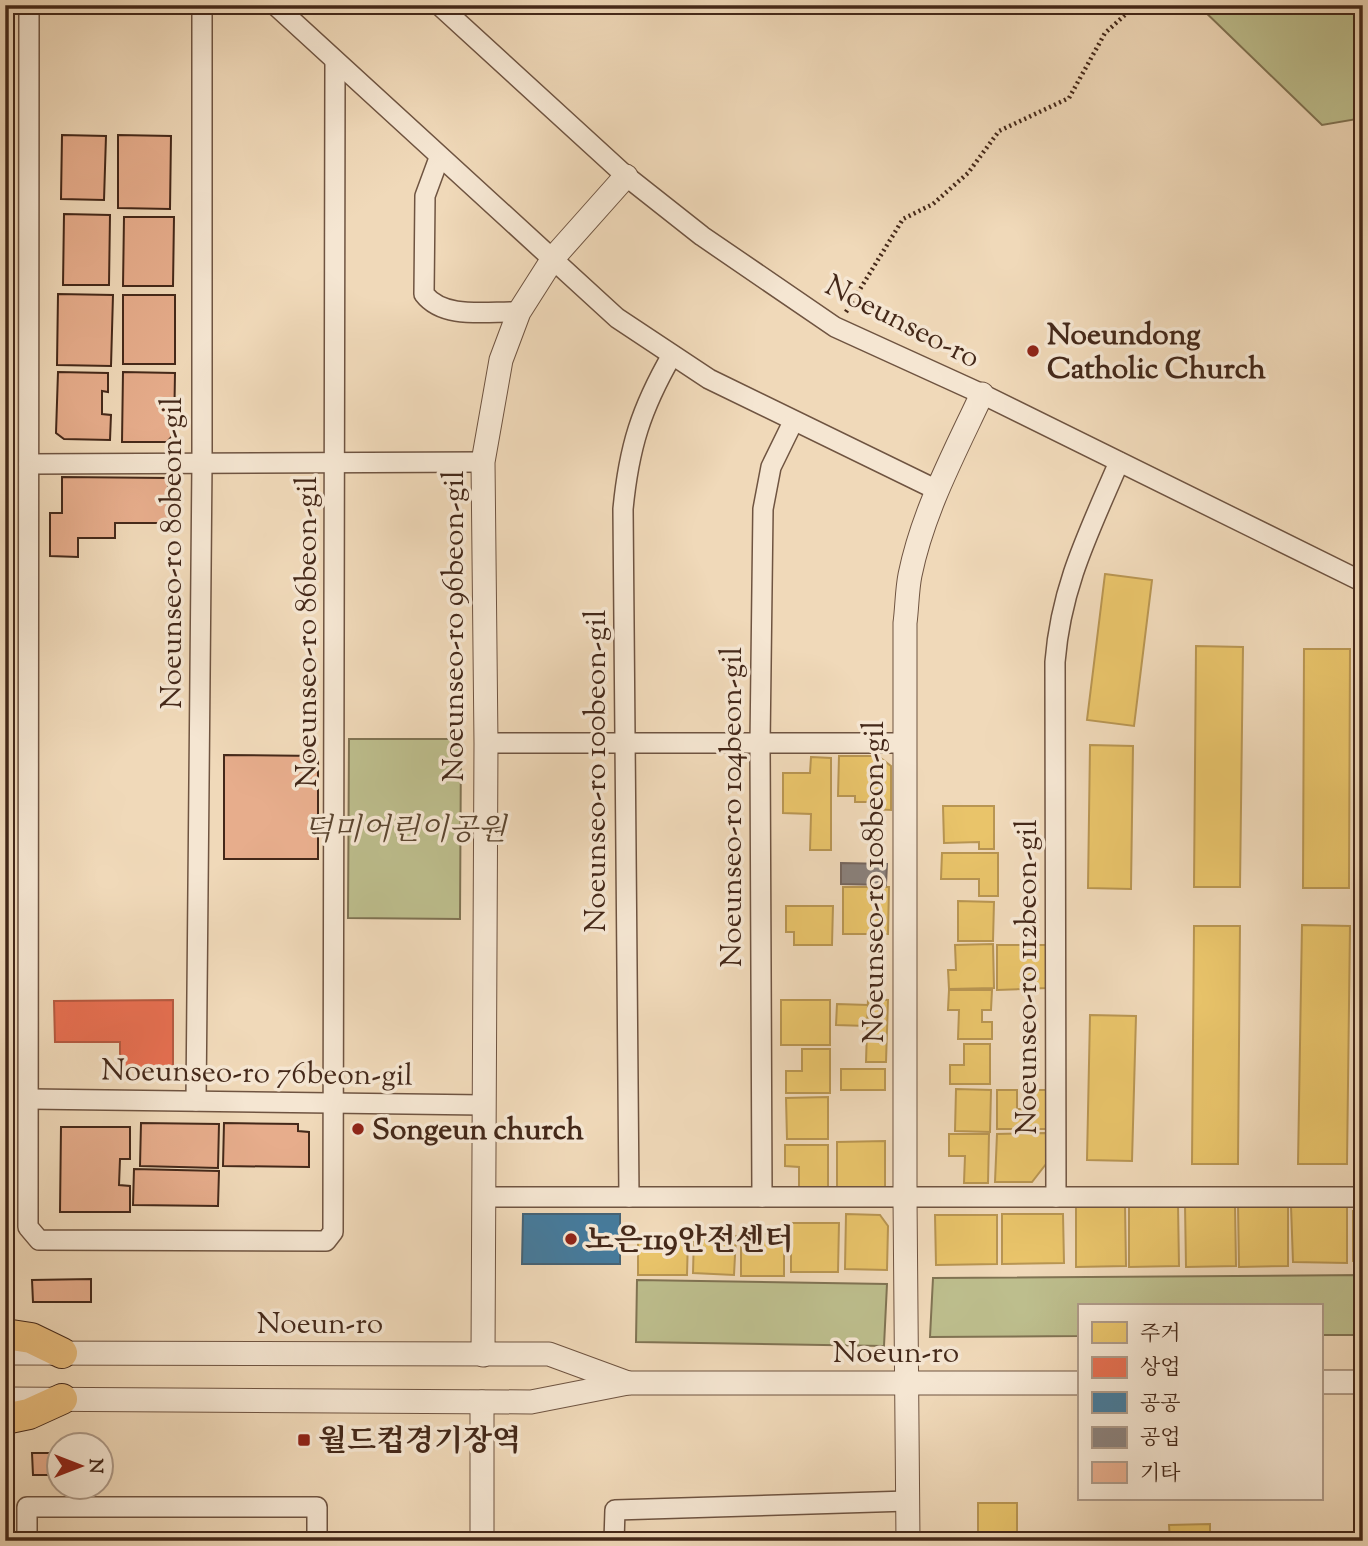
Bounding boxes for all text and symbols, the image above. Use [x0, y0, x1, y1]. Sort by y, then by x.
street label: Noeunseo-ro [817, 266, 987, 381]
place label: Noeundong Catholic Church [1047, 315, 1266, 392]
marker: Noeundong Catholic Church [1025, 343, 1041, 359]
street label: Noeunseo-ro 80beon-gil [152, 397, 195, 709]
street label: Noeunseo-ro 96beon-gil [434, 470, 477, 782]
street label: Noeunseo-ro 86beon-gil [287, 476, 330, 788]
street label: Noeunseo-ro 100beon-gil [576, 610, 619, 932]
street label: Noeunseo-ro 104beon-gil [712, 647, 755, 967]
street label: Noeunseo-ro 108beon-gil [854, 721, 897, 1043]
park label: 덕미어린이공원 [304, 810, 508, 853]
street label: Noeunseo-ro 112beon-gil [1007, 819, 1050, 1135]
street label: Noeunseo-ro 76beon-gil [101, 1050, 413, 1099]
place label: Songeun church [372, 1110, 584, 1153]
marker: Songeun church [350, 1121, 366, 1137]
place label: 노은119안전센터 [585, 1220, 794, 1263]
marker: 노은119안전센터 [563, 1231, 579, 1247]
street label: Noeun-ro [257, 1304, 383, 1347]
legend [1078, 1304, 1322, 1500]
text: 주거 [1140, 1320, 1181, 1350]
street label: Noeun-ro [833, 1333, 959, 1376]
text: 상업 [1140, 1354, 1181, 1384]
text: 공공 [1140, 1390, 1181, 1420]
place label: 월드컵경기장역 [318, 1421, 521, 1464]
text: 공업 [1140, 1424, 1181, 1454]
north arrow [46, 1430, 116, 1500]
marker: 월드컵경기장역 [296, 1432, 312, 1448]
text: N [81, 1458, 108, 1474]
text: 기타 [1140, 1460, 1181, 1490]

